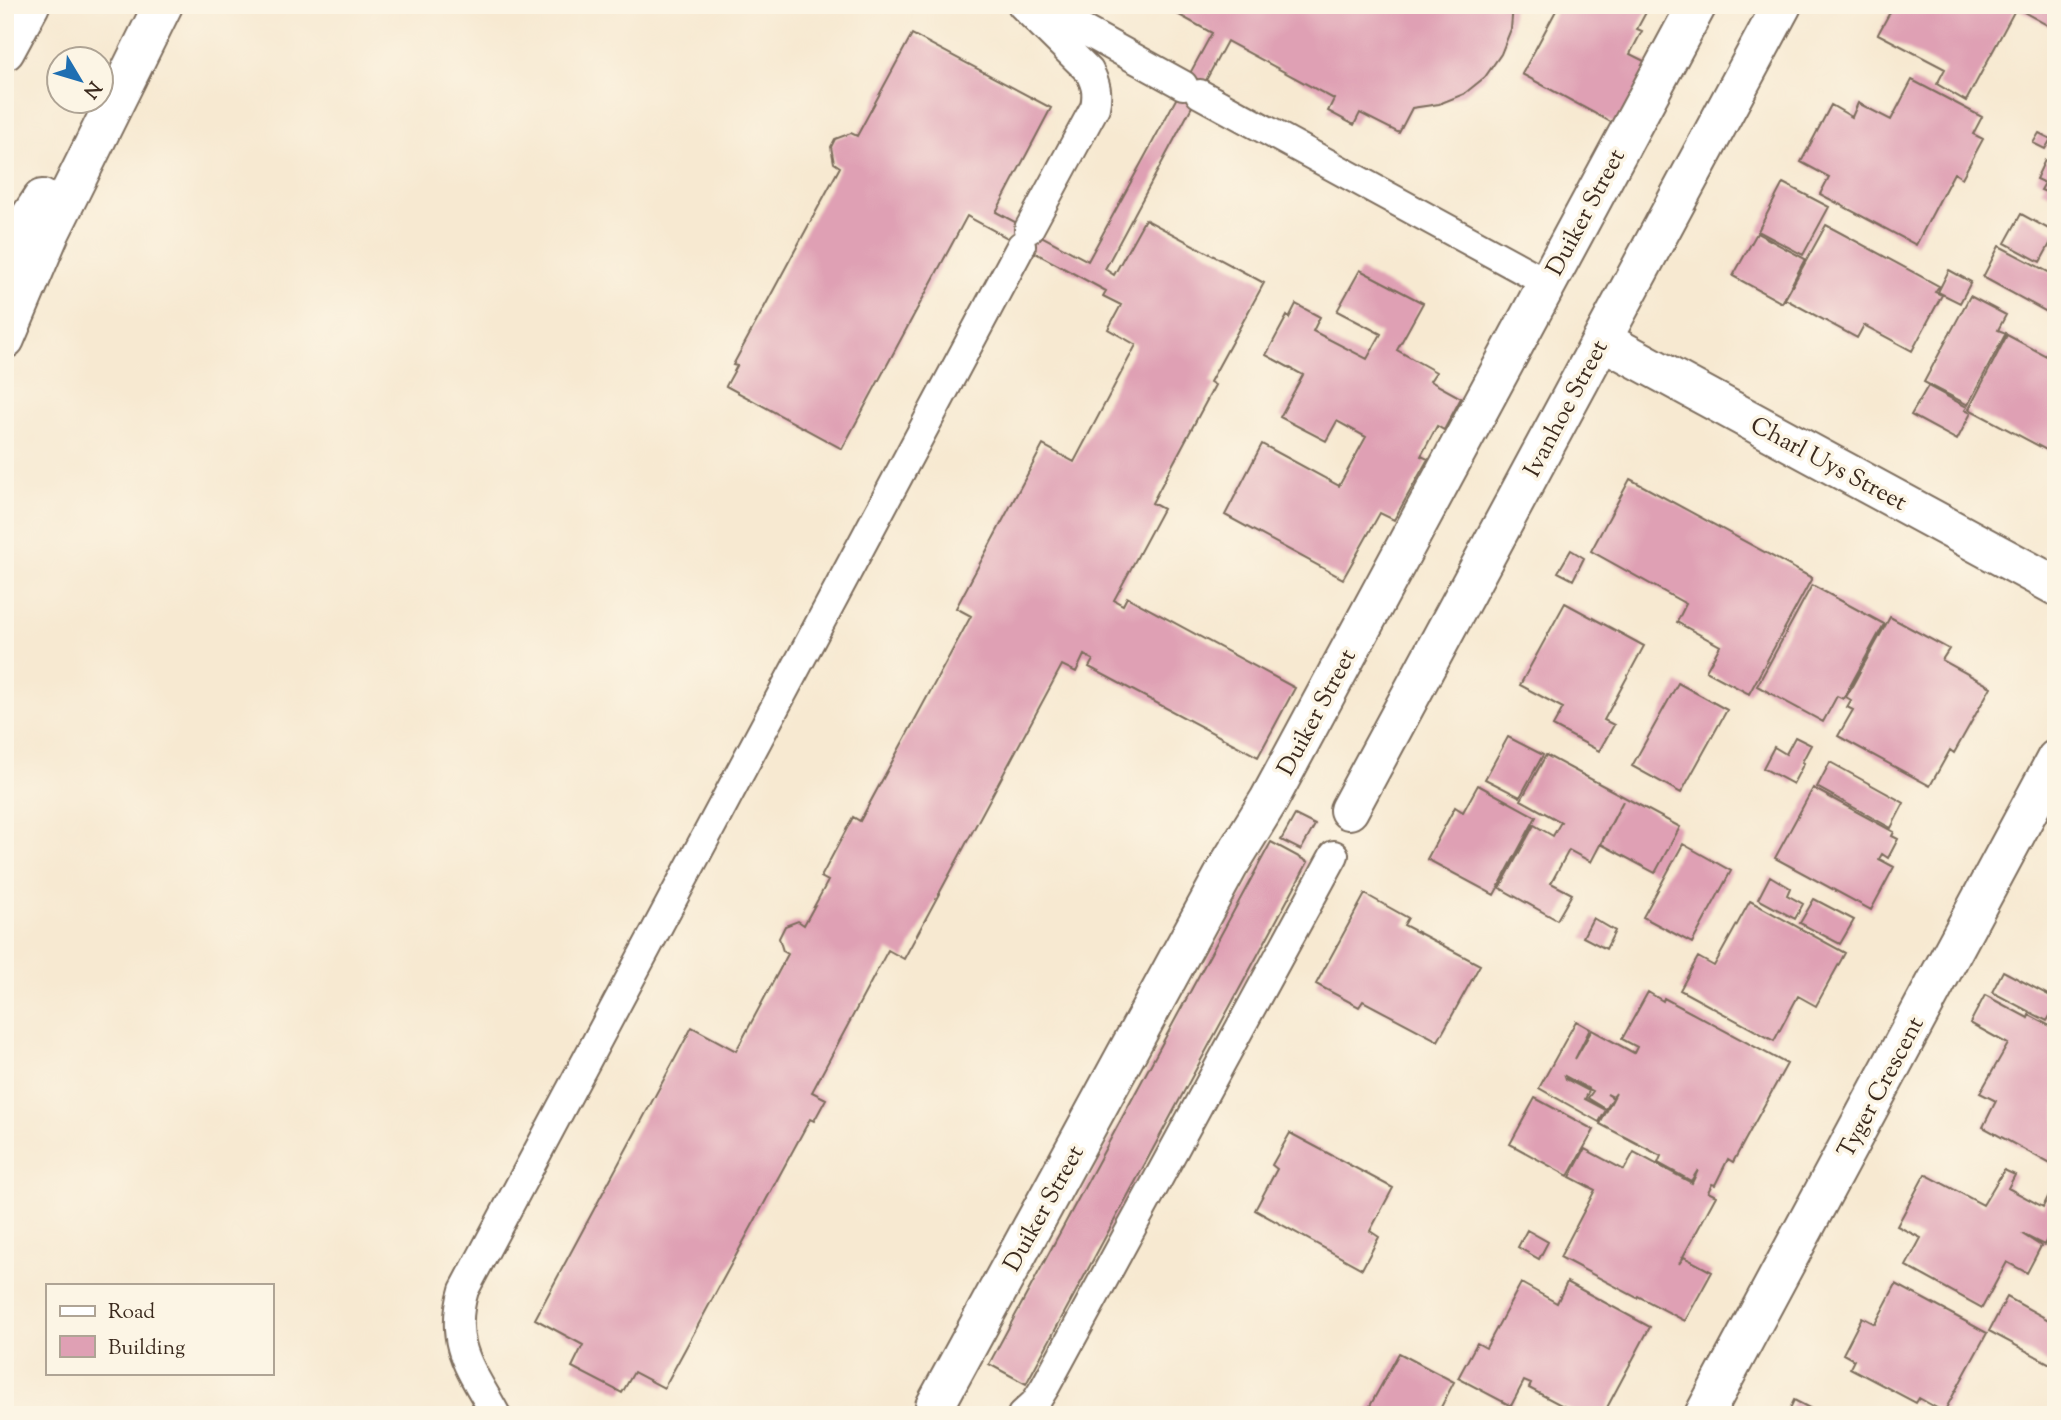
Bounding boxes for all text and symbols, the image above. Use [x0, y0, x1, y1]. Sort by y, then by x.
north arrow [46, 46, 116, 116]
text: N [76, 75, 107, 103]
street label: Duiker Street [1539, 143, 1635, 283]
street label: Ivanhoe Street [1516, 334, 1617, 484]
street label: Charl Uys Street [1744, 409, 1912, 520]
street label: Duiker Street [1270, 643, 1366, 783]
street label: Tyger Crescent [1830, 1011, 1933, 1165]
street label: Duiker Street [996, 1140, 1093, 1278]
legend [46, 1284, 273, 1374]
text: Road [108, 1298, 155, 1328]
text: Building [108, 1334, 185, 1364]

